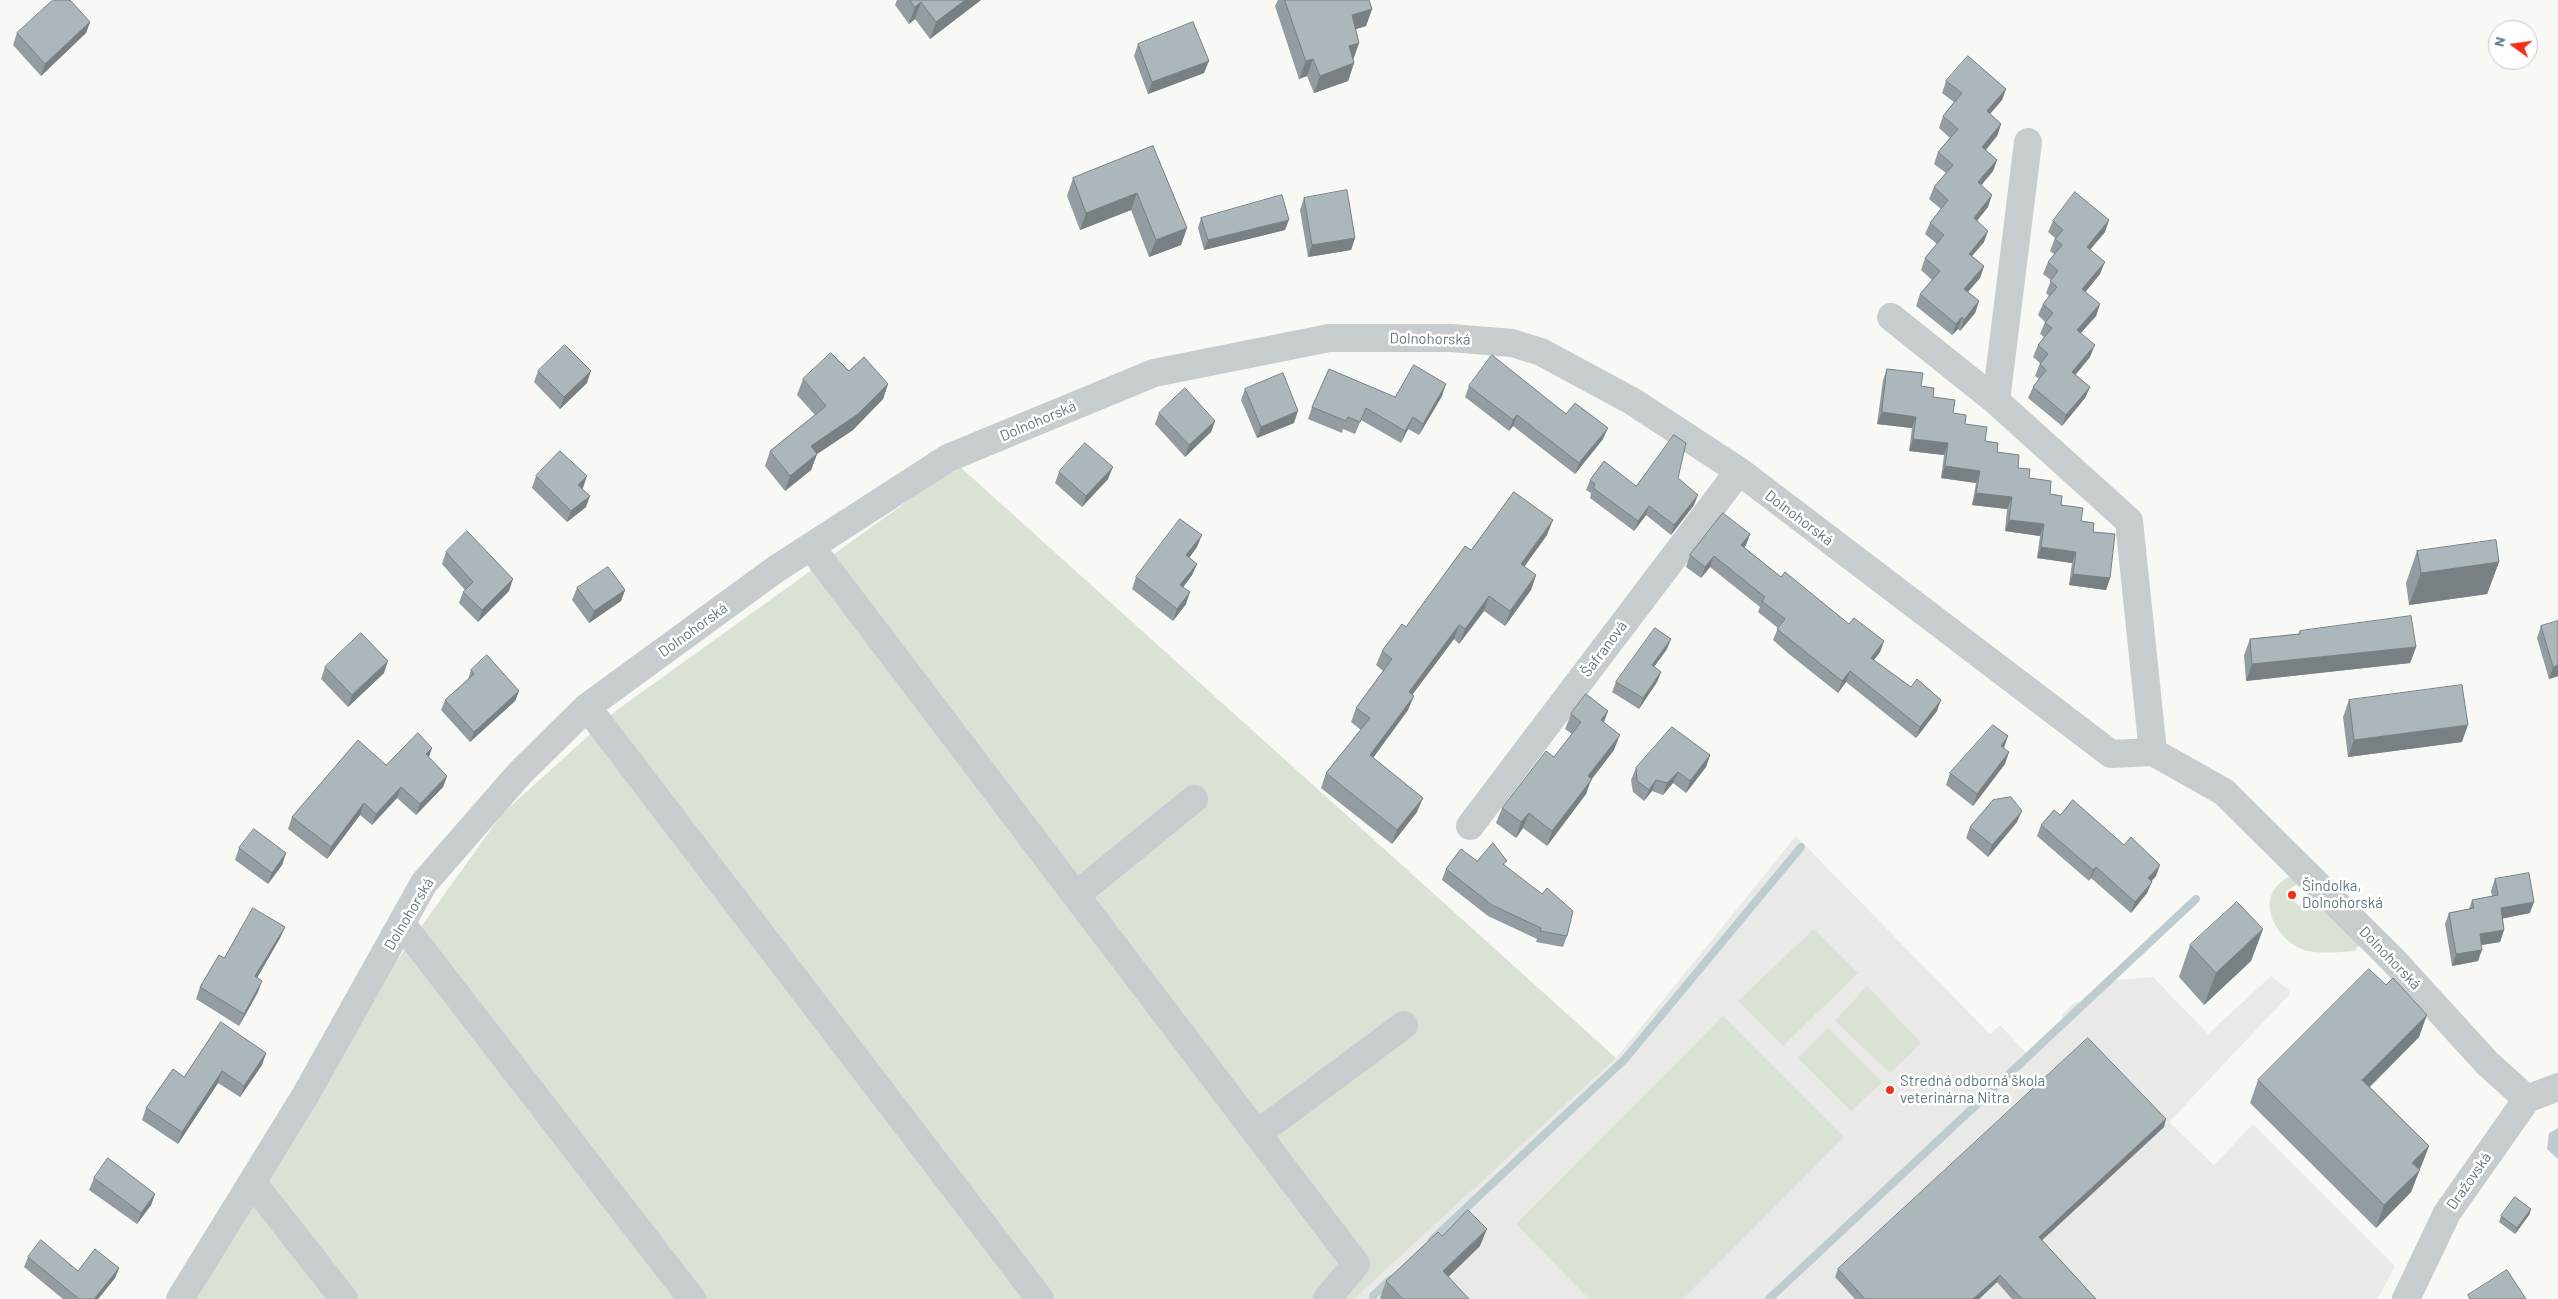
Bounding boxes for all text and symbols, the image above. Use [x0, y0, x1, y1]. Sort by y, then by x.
north arrow [2488, 20, 2538, 70]
text: N [2490, 35, 2508, 48]
street label: Dolnohorská [1389, 329, 1471, 349]
street label: Dolnohorská [997, 397, 1079, 445]
street label: Dolnohorská [1761, 486, 1837, 550]
street label: Dolnohorská [655, 599, 731, 661]
street label: Šafranová [1577, 618, 1631, 680]
street label: Dolnohorská [380, 875, 438, 953]
place label: Šindolka, Dolnohorská [2302, 877, 2383, 912]
marker: Šindolka, Dolnohorská [2286, 889, 2298, 901]
street label: Dolnohorská [2355, 923, 2425, 993]
place label: Stredná odborná škola veterinárna Nitra [1900, 1072, 2045, 1107]
marker: Stredná odborná škola veterinárna Nitra [1884, 1084, 1896, 1096]
street label: Dražovská [2443, 1149, 2495, 1213]

